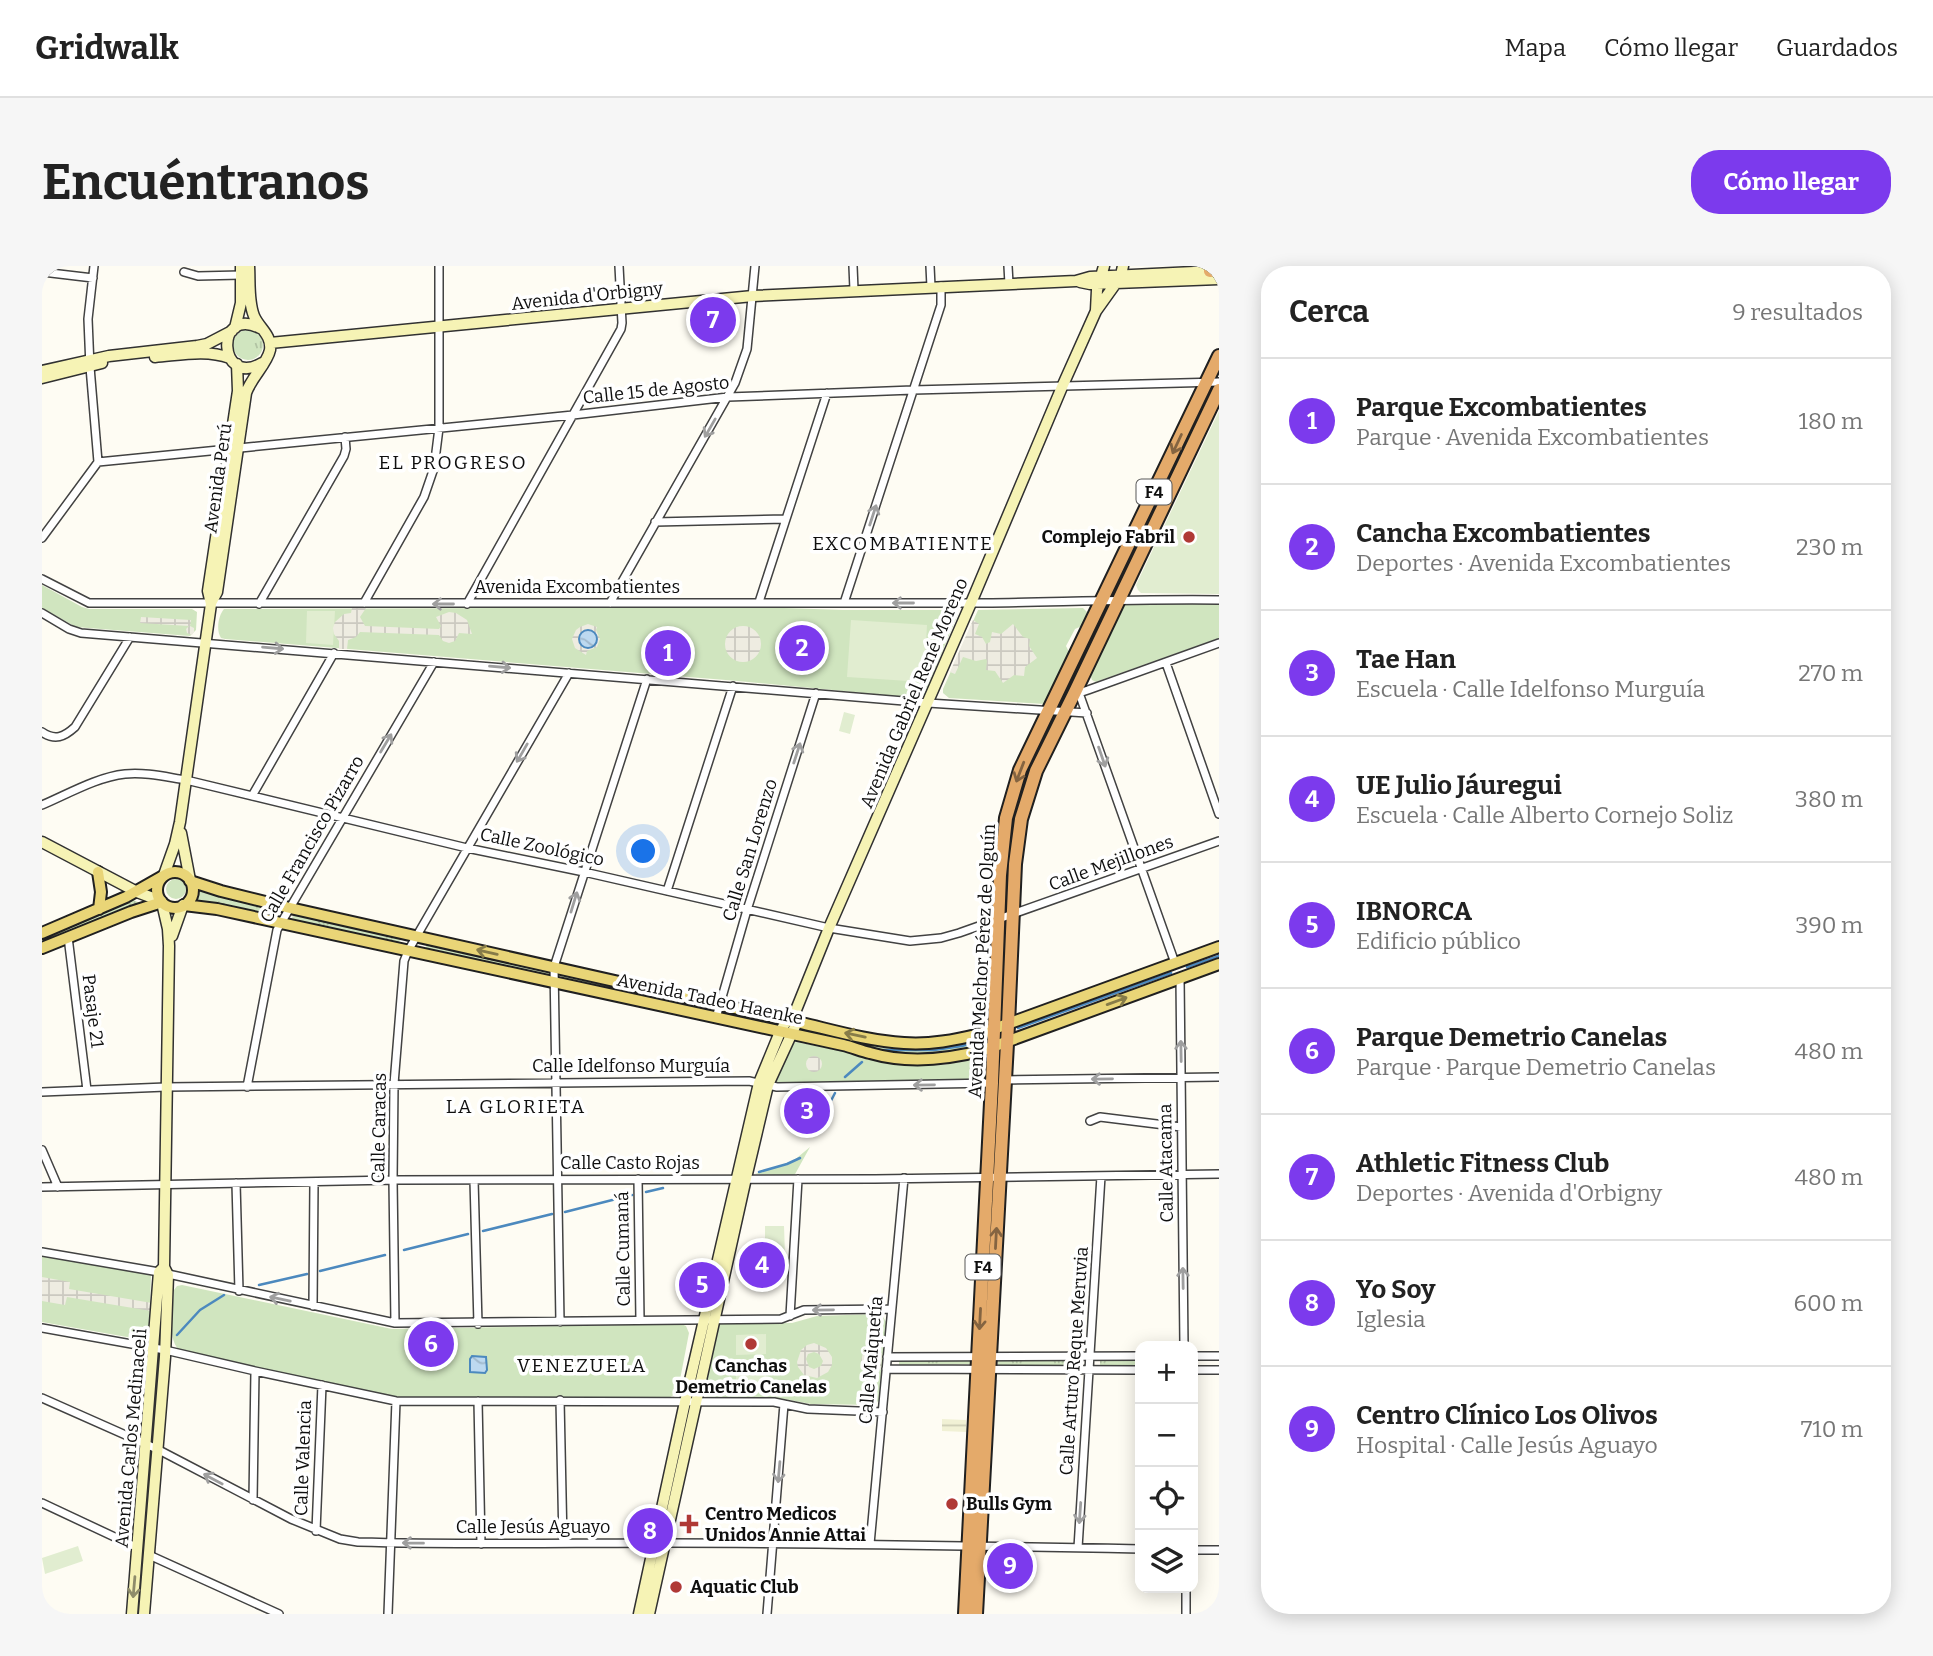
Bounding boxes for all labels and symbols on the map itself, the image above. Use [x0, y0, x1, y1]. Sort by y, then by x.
street label: Avenida d'Orbigny [510, 277, 664, 315]
pin: 7 [690, 294, 736, 346]
street label: Calle 15 de Agosto [582, 371, 730, 409]
one-way arrow [703, 418, 717, 438]
street label: Avenida Perú [199, 422, 237, 534]
one-way arrow [1170, 433, 1183, 454]
district label: EL PROGRESO [378, 451, 528, 474]
road number: F4 [1136, 480, 1172, 504]
one-way arrow [867, 504, 880, 526]
place label: Complejo Fabril [1041, 526, 1175, 548]
marker: Complejo Fabril [1181, 529, 1197, 545]
district label: EXCOMBATIENTE [812, 532, 994, 555]
street label: Avenida Gabriel René Moreno [855, 575, 973, 811]
street label: Avenida Excombatientes [474, 576, 680, 598]
one-way arrow [892, 596, 915, 610]
one-way arrow [432, 597, 455, 611]
pin: 2 [779, 622, 825, 674]
pin: 1 [645, 627, 691, 679]
one-way arrow [261, 642, 284, 655]
one-way arrow [488, 661, 510, 674]
one-way arrow [379, 734, 393, 754]
one-way arrow [792, 742, 804, 764]
one-way arrow [515, 743, 529, 763]
one-way arrow [1096, 746, 1109, 768]
street label: Calle Francisco Pizarro [255, 752, 369, 926]
one-way arrow [1013, 761, 1026, 783]
street label: Calle San Lorenzo [718, 776, 782, 924]
street label: Calle Zoológico [478, 823, 606, 871]
street label: Avenida Melchor Pérez de Olguín [964, 823, 1000, 1099]
street label: Calle Mejillones [1046, 830, 1176, 896]
your location [626, 834, 660, 868]
one-way arrow [569, 891, 582, 913]
one-way arrow [477, 945, 499, 958]
street label: Avenida Tadeo Haenke [615, 969, 805, 1029]
street label: Pasaje 21 [78, 973, 109, 1050]
one-way arrow [1106, 994, 1128, 1006]
one-way arrow [844, 1027, 867, 1041]
one-way arrow [1174, 1039, 1187, 1062]
street label: Calle Idelfonso Murguía [532, 1055, 730, 1077]
one-way arrow [1091, 1072, 1114, 1085]
street label: Calle Caracas [367, 1073, 391, 1183]
one-way arrow [913, 1078, 936, 1091]
pin: 3 [784, 1085, 830, 1137]
district label: LA GLORIETA [446, 1095, 586, 1118]
street label: Calle Atacama [1154, 1103, 1178, 1223]
street label: Calle Casto Rojas [560, 1152, 700, 1174]
street label: Calle Cumaná [611, 1191, 635, 1307]
one-way arrow [990, 1228, 1003, 1250]
pin: 4 [739, 1239, 785, 1291]
street label: Calle Arturo Reque Meruvia [1055, 1246, 1093, 1476]
road number: F4 [965, 1254, 1000, 1280]
pin: 5 [679, 1259, 725, 1311]
one-way arrow [1176, 1267, 1190, 1290]
one-way arrow [269, 1292, 292, 1305]
street label: Calle Maiquetía [854, 1295, 888, 1425]
one-way arrow [812, 1303, 835, 1316]
one-way arrow [974, 1307, 987, 1330]
pin: 6 [408, 1318, 454, 1370]
street label: Avenida Carlos Medinaceli [110, 1327, 152, 1549]
marker: Canchas Demetrio Canelas [743, 1336, 759, 1352]
district label: VENEZUELA [517, 1354, 647, 1377]
place label: Canchas Demetrio Canelas [675, 1355, 827, 1398]
street label: Calle Valencia [290, 1399, 316, 1516]
one-way arrow [772, 1460, 785, 1483]
one-way arrow [203, 1471, 224, 1485]
place label: Bulls Gym [966, 1493, 1052, 1515]
marker: Bulls Gym [944, 1496, 960, 1512]
one-way arrow [1073, 1501, 1086, 1523]
place label: Centro Medicos Unidos Annie Attai [705, 1503, 866, 1546]
pin: 8 [627, 1505, 673, 1557]
marker: Centro Medicos Unidos Annie Attai [679, 1514, 699, 1534]
street label: Calle Jesús Aguayo [456, 1516, 610, 1538]
one-way arrow [402, 1536, 425, 1550]
pin: 9 [987, 1540, 1033, 1592]
one-way arrow [127, 1575, 140, 1598]
place label: Aquatic Club [690, 1576, 799, 1598]
marker: Aquatic Club [668, 1579, 684, 1595]

